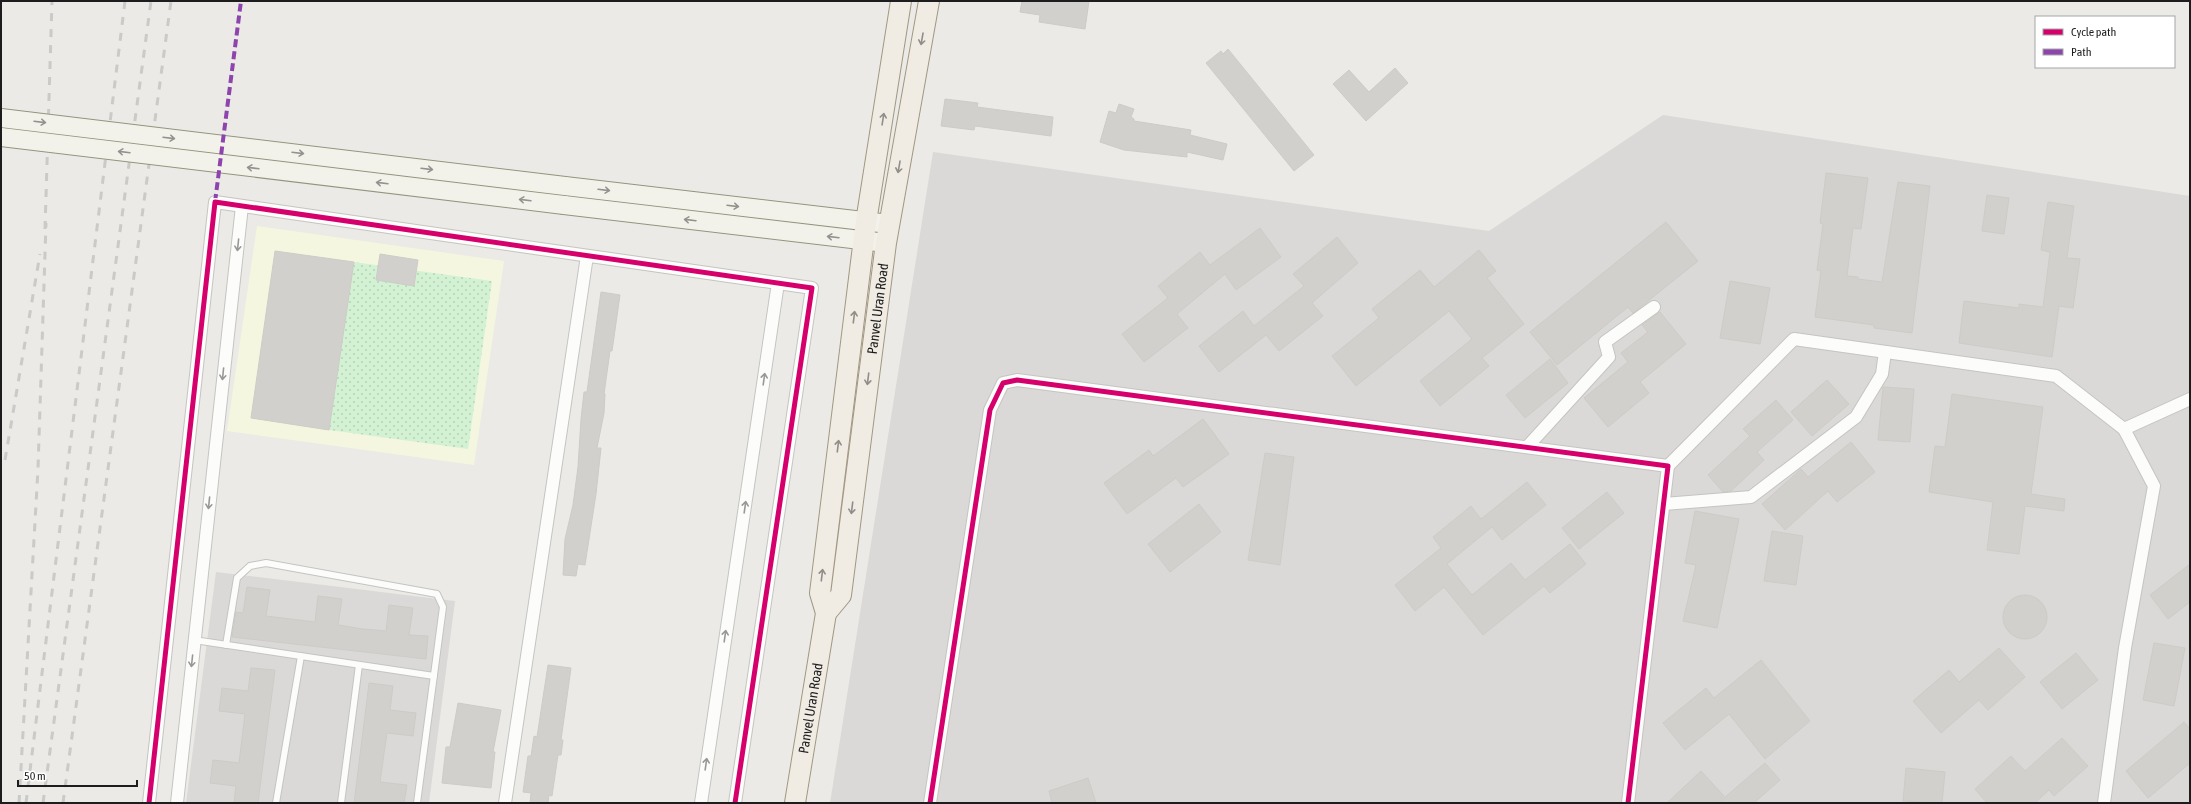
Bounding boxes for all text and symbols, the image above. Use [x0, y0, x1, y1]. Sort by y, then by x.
legend [2035, 16, 2175, 68]
text: Cycle path [2071, 25, 2116, 39]
one-way arrow [917, 33, 925, 46]
text: Path [2071, 45, 2092, 59]
one-way arrow [879, 113, 887, 126]
one-way arrow [33, 118, 46, 126]
one-way arrow [162, 134, 175, 142]
one-way arrow [118, 148, 131, 156]
one-way arrow [291, 149, 304, 157]
one-way arrow [895, 160, 903, 173]
one-way arrow [247, 164, 260, 171]
one-way arrow [420, 165, 433, 173]
one-way arrow [376, 179, 389, 187]
one-way arrow [597, 186, 610, 194]
one-way arrow [519, 196, 532, 204]
one-way arrow [726, 202, 739, 210]
one-way arrow [684, 216, 697, 224]
one-way arrow [827, 233, 840, 241]
one-way arrow [234, 238, 241, 251]
street label: Panvel Uran Road [864, 262, 891, 355]
one-way arrow [850, 311, 858, 324]
one-way arrow [220, 367, 227, 380]
one-way arrow [864, 372, 872, 385]
one-way arrow [760, 373, 768, 386]
one-way arrow [834, 440, 842, 453]
one-way arrow [206, 497, 213, 510]
one-way arrow [741, 501, 749, 514]
one-way arrow [848, 501, 856, 514]
one-way arrow [818, 569, 826, 582]
one-way arrow [722, 630, 730, 643]
one-way arrow [188, 654, 196, 667]
street label: Panvel Uran Road [795, 662, 826, 755]
one-way arrow [702, 758, 710, 771]
scale bar [18, 762, 137, 788]
text: 50 m [24, 769, 46, 783]

